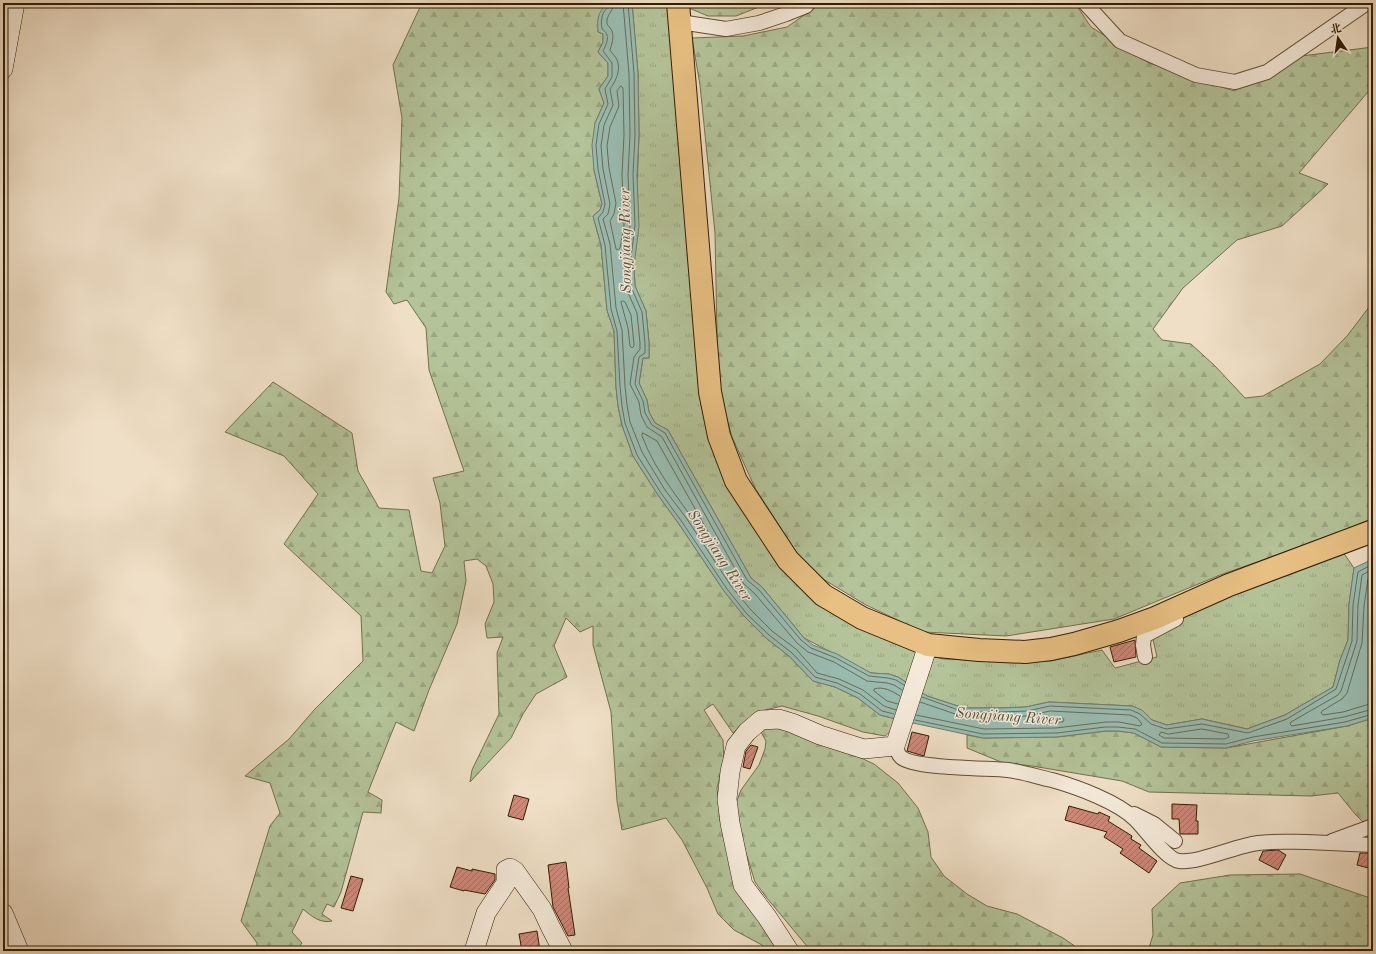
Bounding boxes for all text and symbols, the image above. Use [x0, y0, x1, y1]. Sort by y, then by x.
north arrow [1318, 18, 1358, 58]
text: 北 [1329, 22, 1343, 36]
water label: Songjiang River [618, 188, 635, 294]
water label: Songjiang River [684, 508, 754, 605]
water label: Songjiang River [955, 706, 1062, 729]

